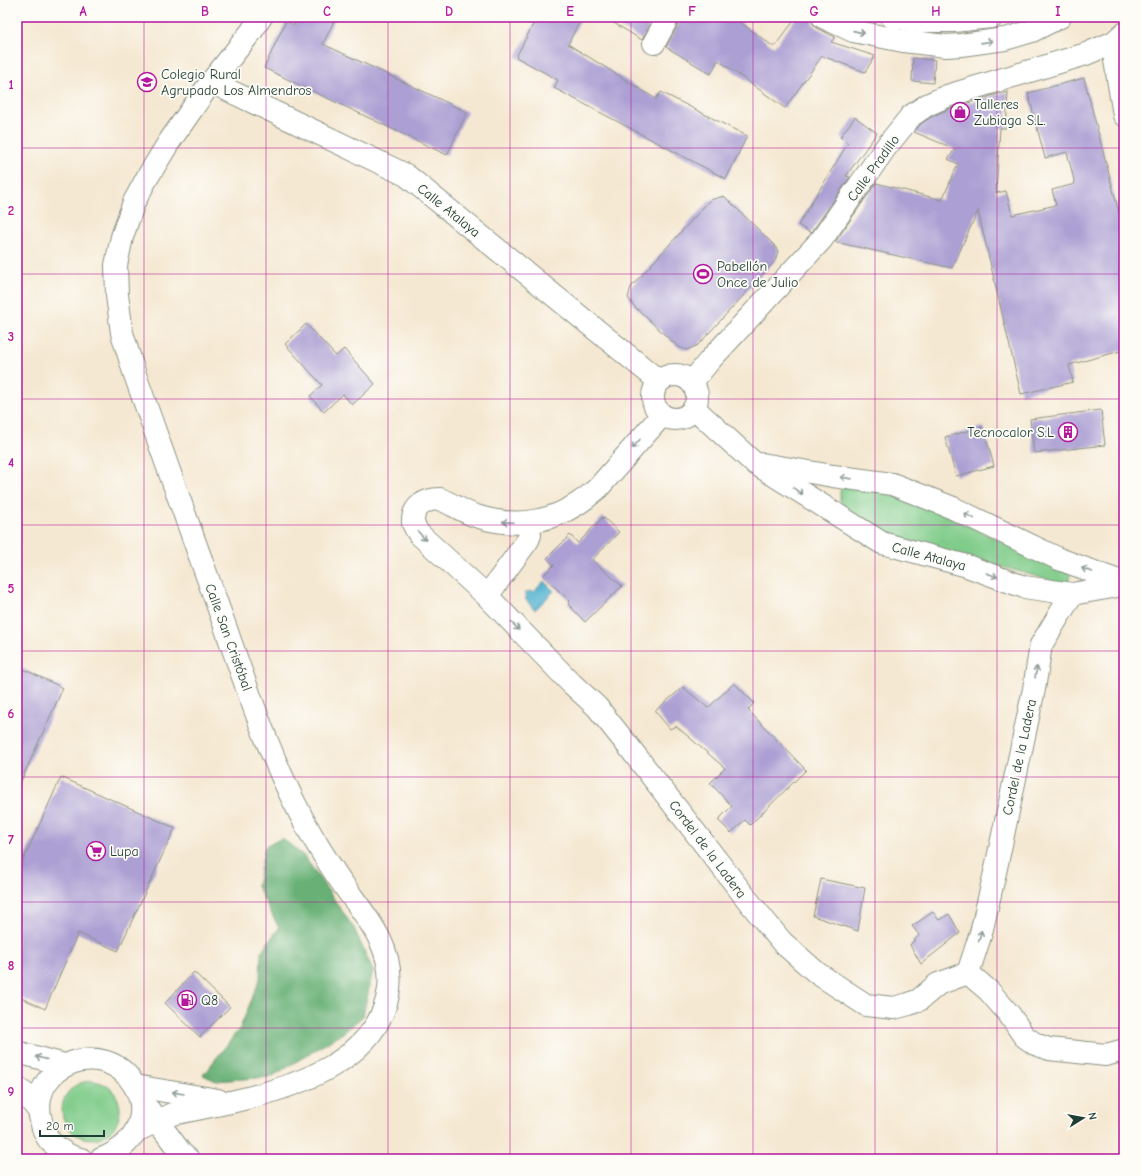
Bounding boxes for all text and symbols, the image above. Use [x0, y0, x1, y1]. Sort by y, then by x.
text: A [79, 4, 87, 19]
text: B [201, 4, 209, 19]
text: C [323, 4, 331, 19]
text: D [445, 4, 453, 19]
text: E [566, 4, 574, 19]
text: F [688, 4, 696, 19]
text: G [809, 4, 819, 19]
text: H [931, 4, 941, 19]
text: I [1055, 4, 1061, 19]
one-way arrow [852, 28, 865, 36]
one-way arrow [980, 38, 993, 46]
place label: Colegio Rural Agrupado Los Almendros [161, 66, 312, 99]
school or university icon: Colegio Rural Agrupado Los Almendros [136, 71, 158, 93]
text: 1 [8, 77, 14, 92]
place label: Talleres Zubiaga S.L. [974, 96, 1046, 129]
shop icon: Talleres Zubiaga S.L. [949, 101, 971, 123]
street label: Calle Pradillo [844, 132, 903, 205]
street label: Calle Atalaya [414, 180, 484, 241]
text: 2 [8, 203, 14, 218]
place label: Pabellón Once de Julio [717, 258, 799, 291]
sports icon: Pabellón Once de Julio [692, 263, 714, 285]
text: 3 [8, 329, 14, 344]
building icon: Tecnocalor S.L [1057, 421, 1079, 443]
place label: Tecnocalor S.L [967, 424, 1054, 441]
one-way arrow [632, 439, 641, 450]
text: 4 [8, 455, 14, 470]
one-way arrow [840, 474, 853, 482]
one-way arrow [792, 487, 804, 495]
one-way arrow [964, 512, 976, 519]
one-way arrow [502, 518, 515, 526]
one-way arrow [417, 531, 426, 541]
street label: Calle Atalaya [890, 538, 968, 575]
one-way arrow [1082, 565, 1094, 573]
one-way arrow [986, 572, 998, 580]
text: 5 [8, 581, 15, 596]
street label: Calle San Cristóbal [201, 581, 256, 693]
one-way arrow [511, 621, 520, 631]
one-way arrow [1033, 666, 1041, 679]
street label: Cordel de la Ladera [999, 697, 1040, 817]
text: 6 [8, 706, 15, 721]
street label: Cordel de la Ladera [665, 797, 750, 902]
text: 7 [8, 832, 14, 847]
supermarket icon: Lupa [85, 840, 107, 862]
place label: Lupa [110, 843, 139, 860]
one-way arrow [977, 929, 984, 942]
text: 8 [8, 958, 14, 973]
fuel station icon: Q8 [176, 989, 198, 1011]
place label: Q8 [201, 992, 218, 1009]
one-way arrow [35, 1054, 48, 1062]
text: 9 [8, 1084, 15, 1099]
one-way arrow [172, 1089, 185, 1097]
north arrow [1063, 1098, 1103, 1138]
text: N [1085, 1111, 1099, 1121]
scale bar [40, 1112, 104, 1138]
text: 20 m [46, 1119, 74, 1133]

